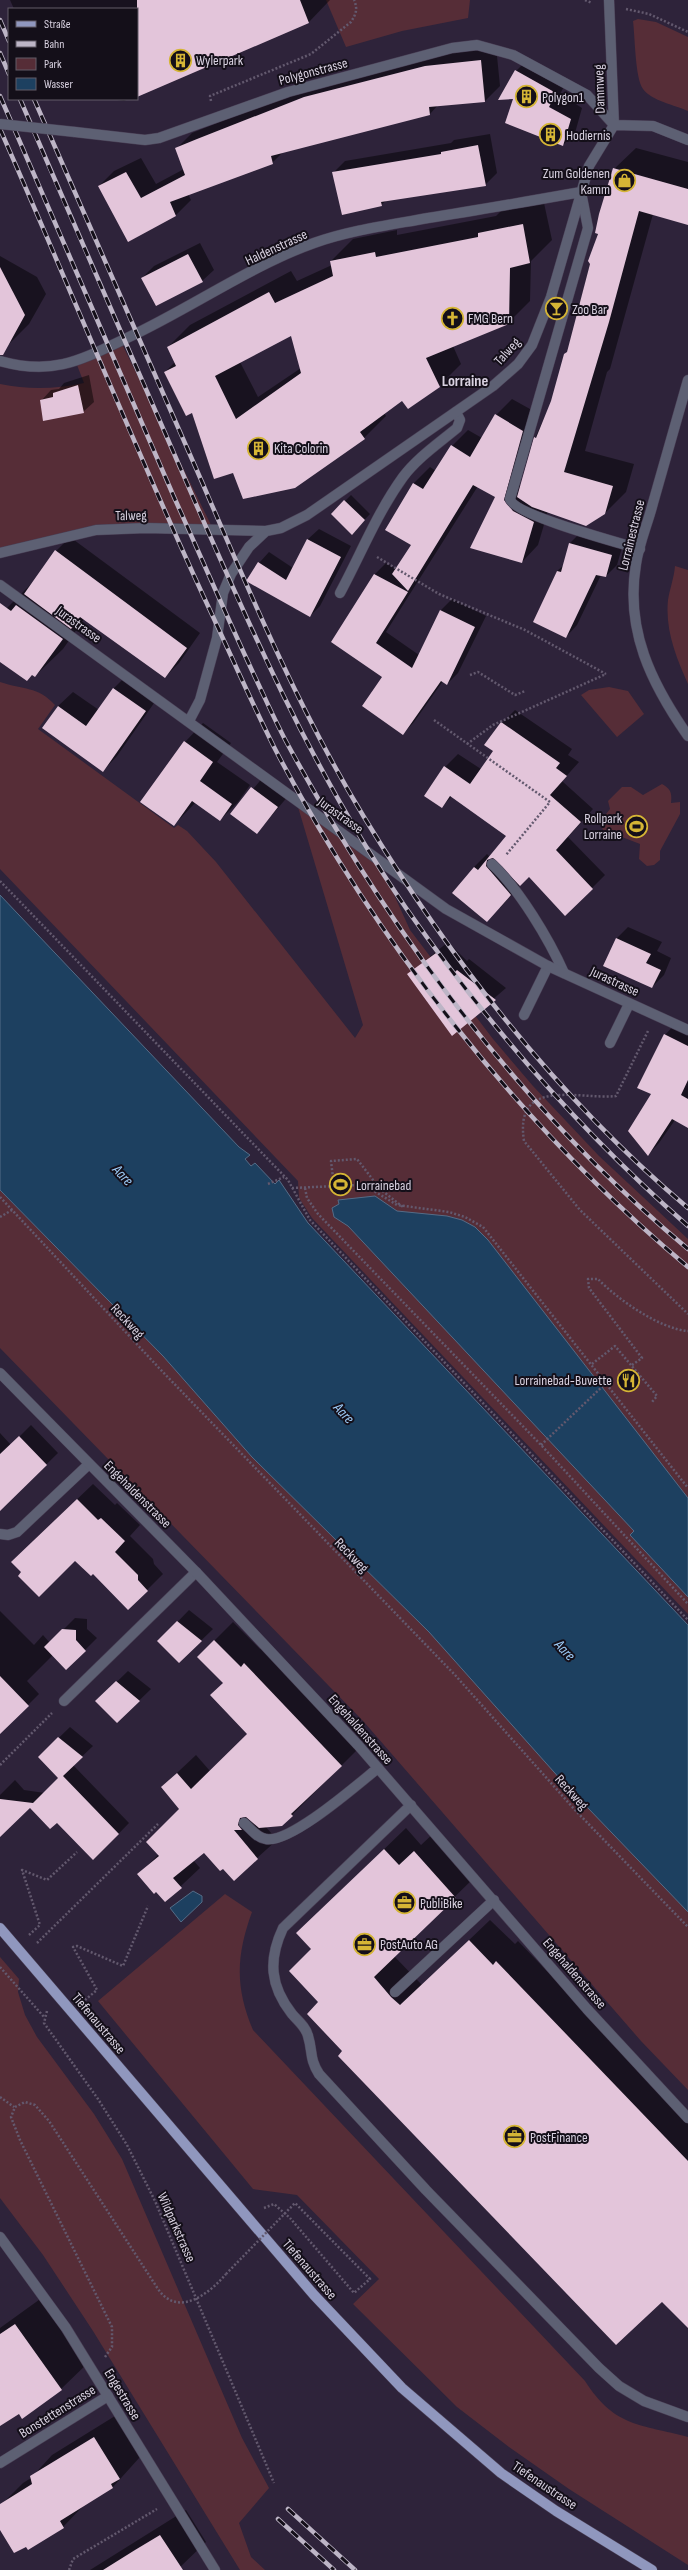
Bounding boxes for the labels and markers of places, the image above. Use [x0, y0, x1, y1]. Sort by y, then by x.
building icon: Wylerpark [167, 47, 193, 73]
place label: Wylerpark [196, 52, 244, 69]
building icon: Polygon1 [514, 84, 540, 110]
place label: Polygon1 [542, 89, 584, 106]
building icon: Hodiernis [537, 122, 563, 148]
place label: Hodiernis [566, 127, 611, 144]
place label: Zum Goldenen Kamm [543, 165, 610, 198]
shop icon: Zum Goldenen Kamm [612, 168, 638, 194]
bar icon: Zoo Bar [544, 296, 570, 322]
place label: Zoo Bar [572, 301, 607, 318]
church icon: FMG Bern [440, 305, 466, 331]
place label: FMG Bern [468, 310, 513, 327]
building icon: Kita Colorin [245, 435, 271, 461]
place label: Kita Colorin [274, 440, 328, 457]
place label: Rollpark Lorraine [584, 810, 623, 843]
sports icon: Rollpark Lorraine [624, 813, 650, 839]
sports icon: Lorrainebad [327, 1172, 353, 1198]
place label: Lorrainebad [356, 1177, 411, 1194]
restaurant icon: Lorrainebad-Buvette [615, 1367, 641, 1393]
place label: Lorrainebad-Buvette [515, 1372, 612, 1389]
office icon: PubliBike [392, 1890, 418, 1916]
place label: PubliBike [420, 1895, 463, 1912]
office icon: PostAuto AG [351, 1931, 377, 1957]
place label: PostAuto AG [380, 1936, 438, 1953]
office icon: PostFinance [501, 2124, 527, 2150]
place label: PostFinance [530, 2129, 588, 2146]

